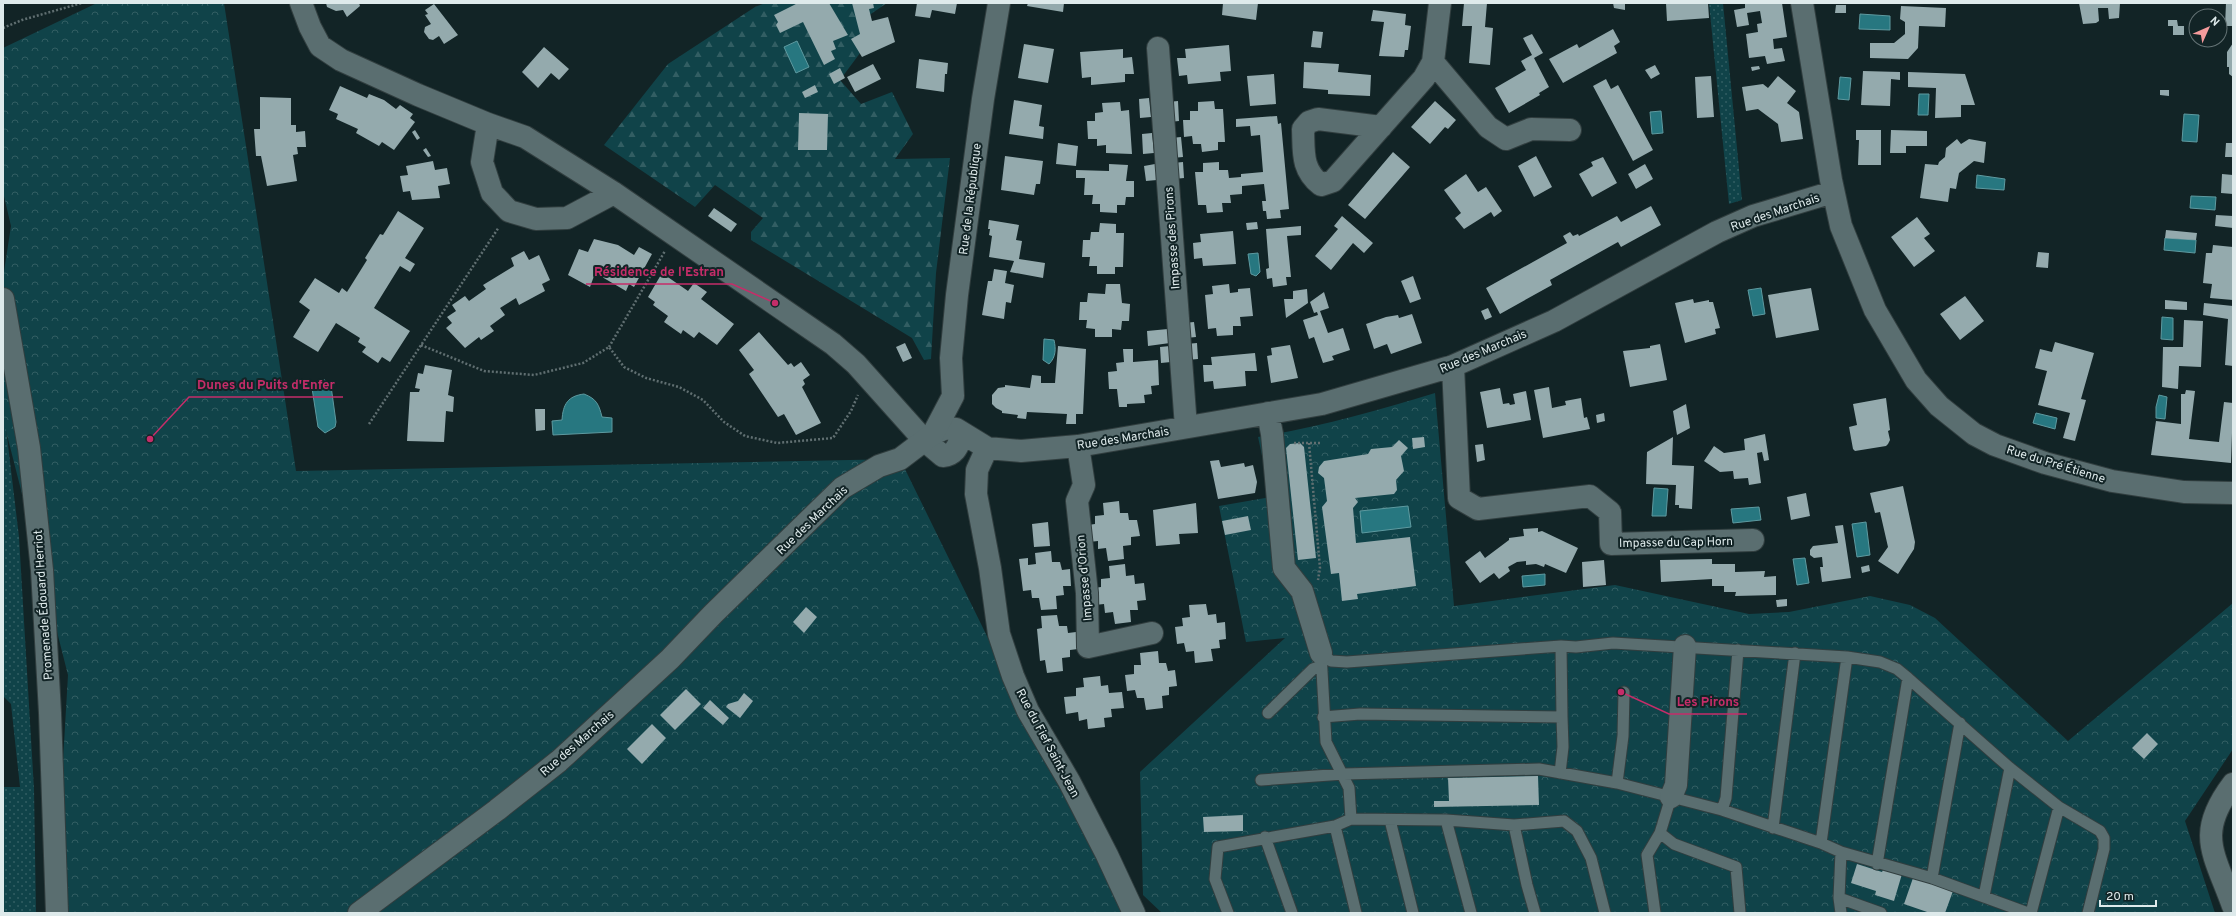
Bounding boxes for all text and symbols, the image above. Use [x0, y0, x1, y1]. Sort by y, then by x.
north arrow [2188, 8, 2228, 48]
text: N [2207, 14, 2222, 29]
street label: Rue de la République [956, 142, 986, 256]
street label: Impasse des Pirons [1161, 186, 1185, 290]
street label: Rue des Marchais [1729, 190, 1822, 236]
callout: Résidence de l'Estran [586, 259, 732, 284]
text: Résidence de l'Estran [594, 265, 724, 281]
street label: Rue des Marchais [1437, 326, 1529, 377]
callout: Dunes du Puits d'Enfer [189, 372, 343, 397]
text: Dunes du Puits d'Enfer [197, 378, 335, 394]
street label: Rue des Marchais [1076, 424, 1170, 454]
street label: Rue du Pré Étienne [2004, 442, 2107, 488]
street label: Rue des Marchais [774, 483, 852, 559]
street label: Promenade Édouard Herriot [31, 529, 57, 681]
street label: Impasse d'Orion [1073, 534, 1097, 622]
street label: Impasse du Cap Horn [1619, 534, 1733, 552]
street label: Rue du Fief Saint-Jean [1012, 686, 1083, 801]
callout: Les Pirons [1669, 689, 1747, 714]
text: Les Pirons [1677, 695, 1739, 711]
street label: Rue des Marchais [537, 707, 618, 780]
scale bar [2100, 882, 2156, 908]
text: 20 m [2106, 889, 2134, 905]

